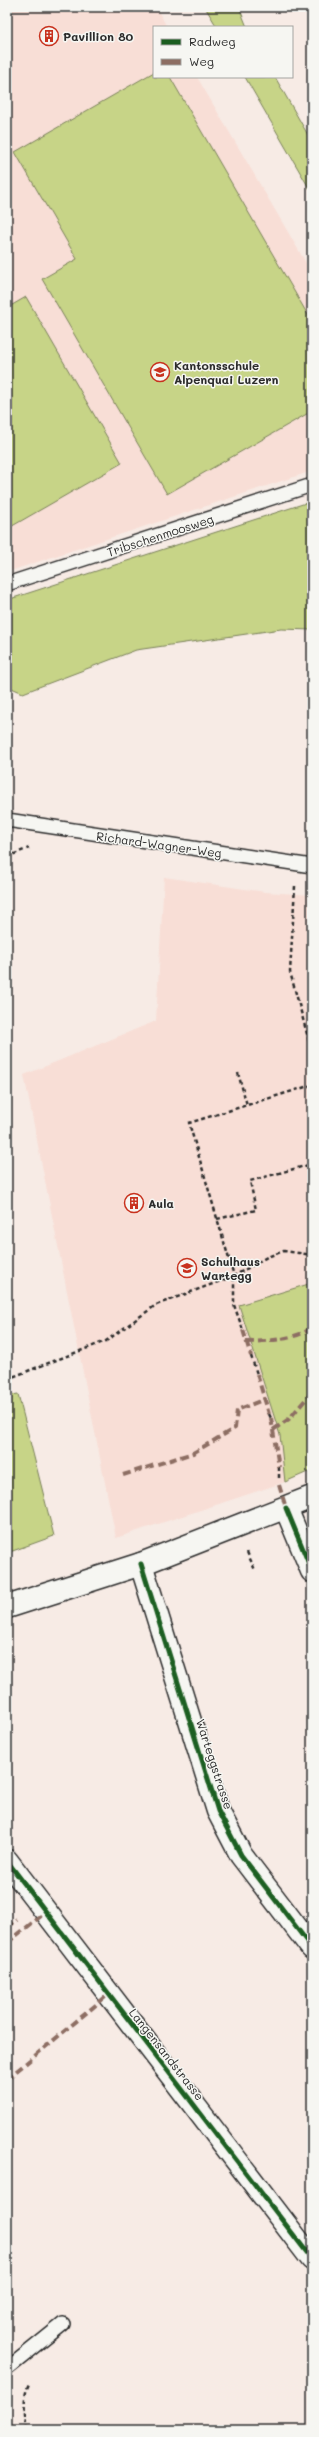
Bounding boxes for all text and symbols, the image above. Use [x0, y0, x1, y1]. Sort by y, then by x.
building icon: Pavillion 80 [38, 25, 60, 47]
legend [153, 26, 293, 78]
place label: Pavillion 80 [63, 28, 134, 44]
text: Radweg [189, 33, 236, 49]
text: Weg [189, 53, 214, 69]
place label: Kantonsschule Alpenquai Luzern [174, 357, 279, 387]
school or university icon: Kantonsschule Alpenquai Luzern [149, 361, 171, 383]
street label: Tribschenmoosweg [105, 510, 215, 560]
street label: Richard-Wagner-Weg [95, 827, 223, 861]
building icon: Aula [123, 1192, 145, 1214]
place label: Aula [148, 1195, 174, 1211]
place label: Schulhaus Wartegg [201, 1253, 260, 1283]
school or university icon: Schulhaus Wartegg [176, 1257, 198, 1279]
street label: Warteggstrasse [193, 1717, 237, 1811]
street label: Langensandstrasse [126, 2005, 208, 2103]

